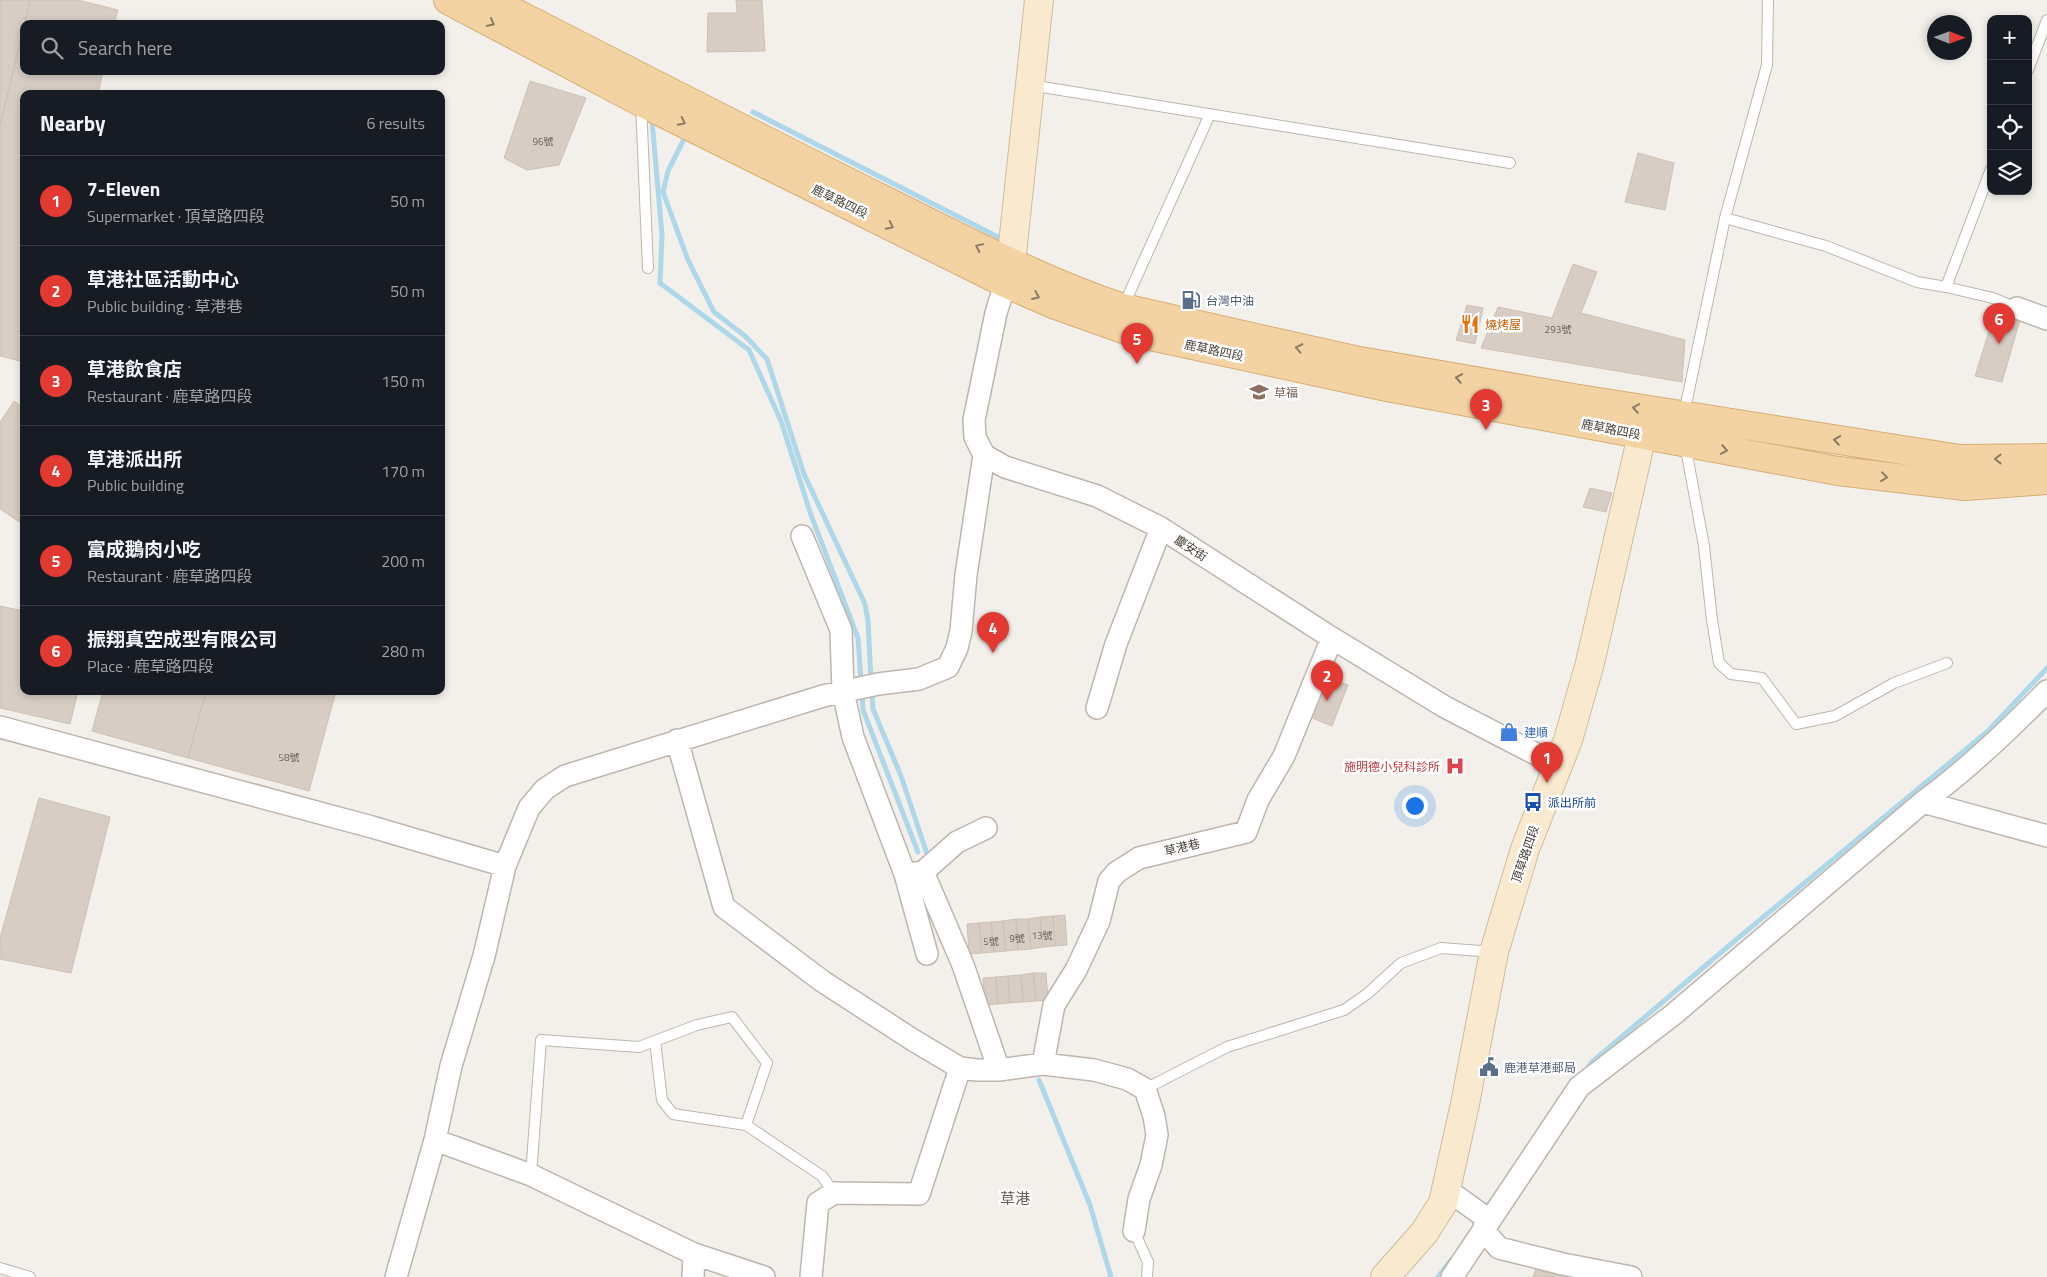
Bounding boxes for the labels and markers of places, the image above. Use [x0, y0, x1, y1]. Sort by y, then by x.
fuel station icon: 台灣中油 [1180, 289, 1202, 311]
place label: 台灣中油 [1206, 291, 1254, 310]
pin: 6 [1983, 303, 2015, 344]
restaurant icon: 燒烤屋 [1459, 313, 1481, 335]
place label: 燒烤屋 [1485, 315, 1521, 334]
pin: 5 [1121, 323, 1153, 364]
school or university icon: 草福 [1248, 381, 1270, 403]
place label: 草福 [1274, 383, 1298, 402]
pin: 3 [1470, 389, 1502, 430]
pin: 4 [977, 612, 1009, 653]
pin: 2 [1311, 660, 1343, 701]
shop icon: 建順 [1498, 721, 1520, 743]
place label: 建順 [1524, 723, 1548, 742]
pin: 1 [1531, 742, 1563, 783]
hospital icon: 施明德小兒科診所 [1444, 755, 1466, 777]
place label: 施明德小兒科診所 [1344, 757, 1440, 776]
bus stop icon: 派出所前 [1522, 791, 1544, 813]
place label: 派出所前 [1548, 793, 1596, 812]
public building icon: 鹿港草港郵局 [1478, 1056, 1500, 1078]
place label: 鹿港草港郵局 [1504, 1058, 1576, 1077]

